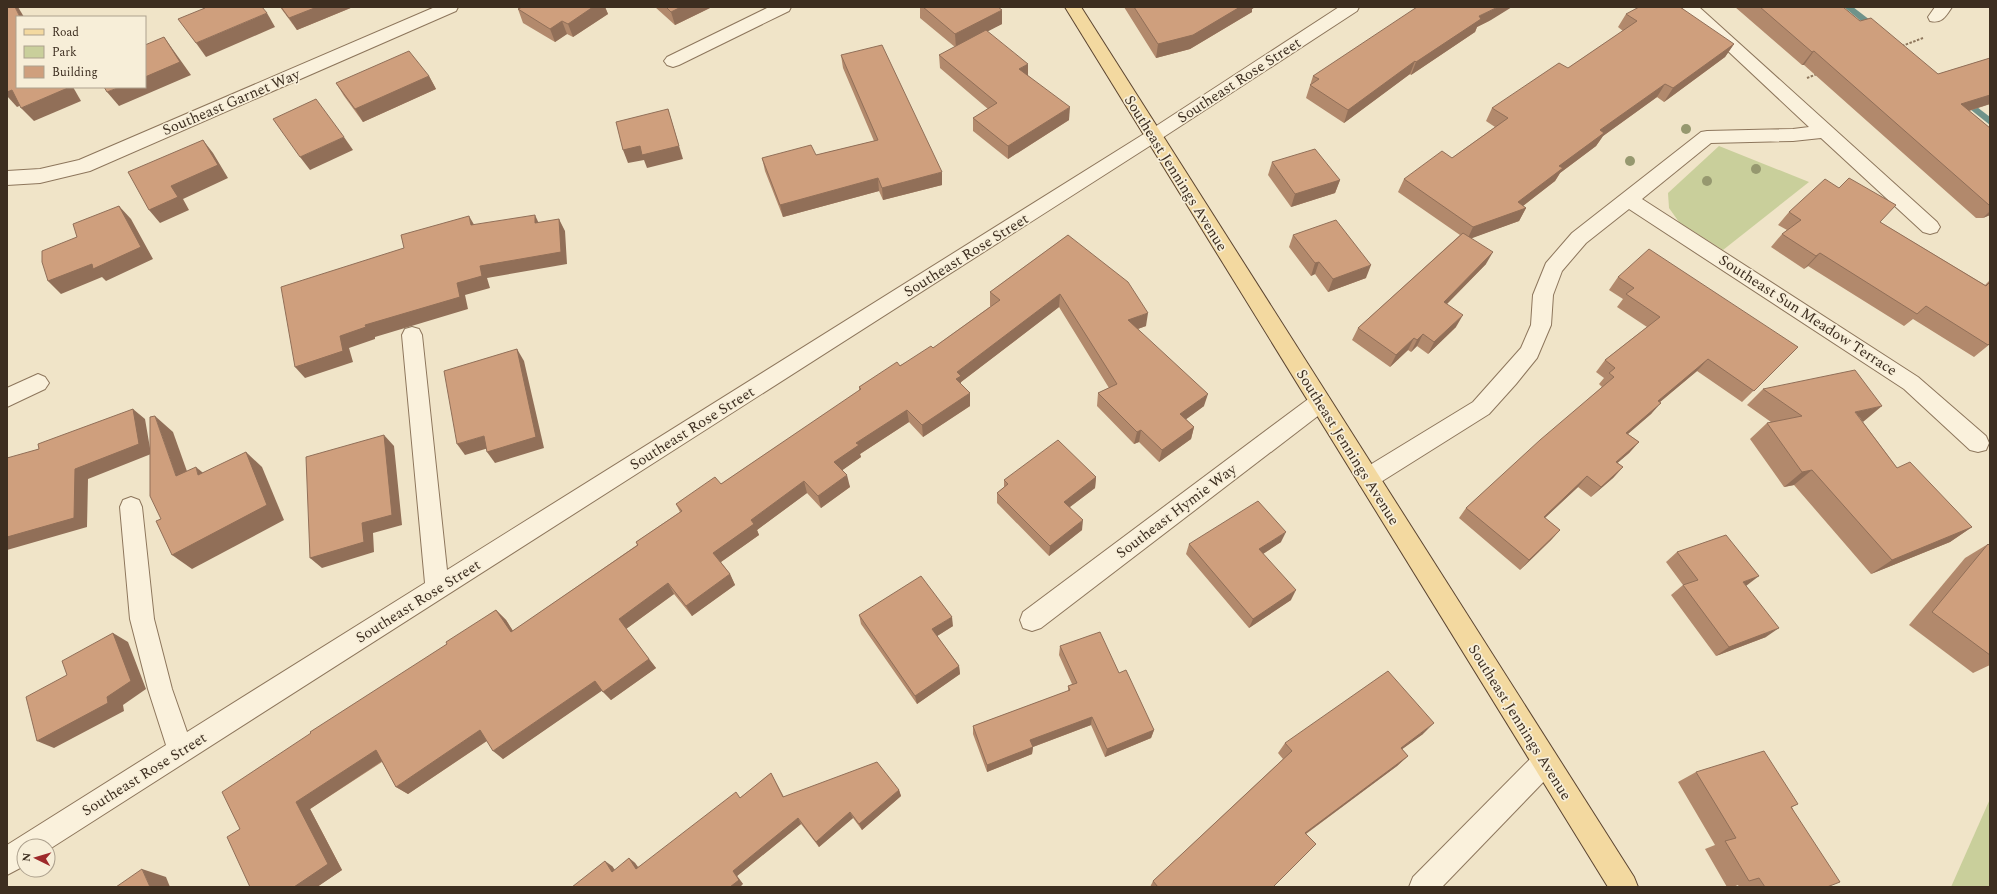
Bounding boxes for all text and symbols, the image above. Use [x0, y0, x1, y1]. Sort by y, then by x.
legend [16, 16, 146, 88]
text: Road [52, 23, 79, 42]
street label: Southeast Rose Street [1173, 32, 1306, 129]
text: Park [52, 43, 77, 62]
text: Building [52, 63, 98, 82]
street label: Southeast Garnet Way [159, 63, 304, 142]
street label: Southeast Jennings Avenue [1118, 91, 1233, 256]
street label: Southeast Rose Street [899, 208, 1033, 303]
street label: Southeast Sun Meadow Terrace [1714, 249, 1902, 382]
street label: Southeast Jennings Avenue [1290, 365, 1405, 530]
street label: Southeast Rose Street [625, 381, 759, 476]
street label: Southeast Hymie Way [1111, 458, 1242, 564]
street label: Southeast Rose Street [351, 554, 485, 649]
street label: Southeast Jennings Avenue [1462, 640, 1577, 805]
street label: Southeast Rose Street [77, 727, 211, 822]
north arrow [16, 838, 56, 878]
text: N [18, 852, 35, 862]

